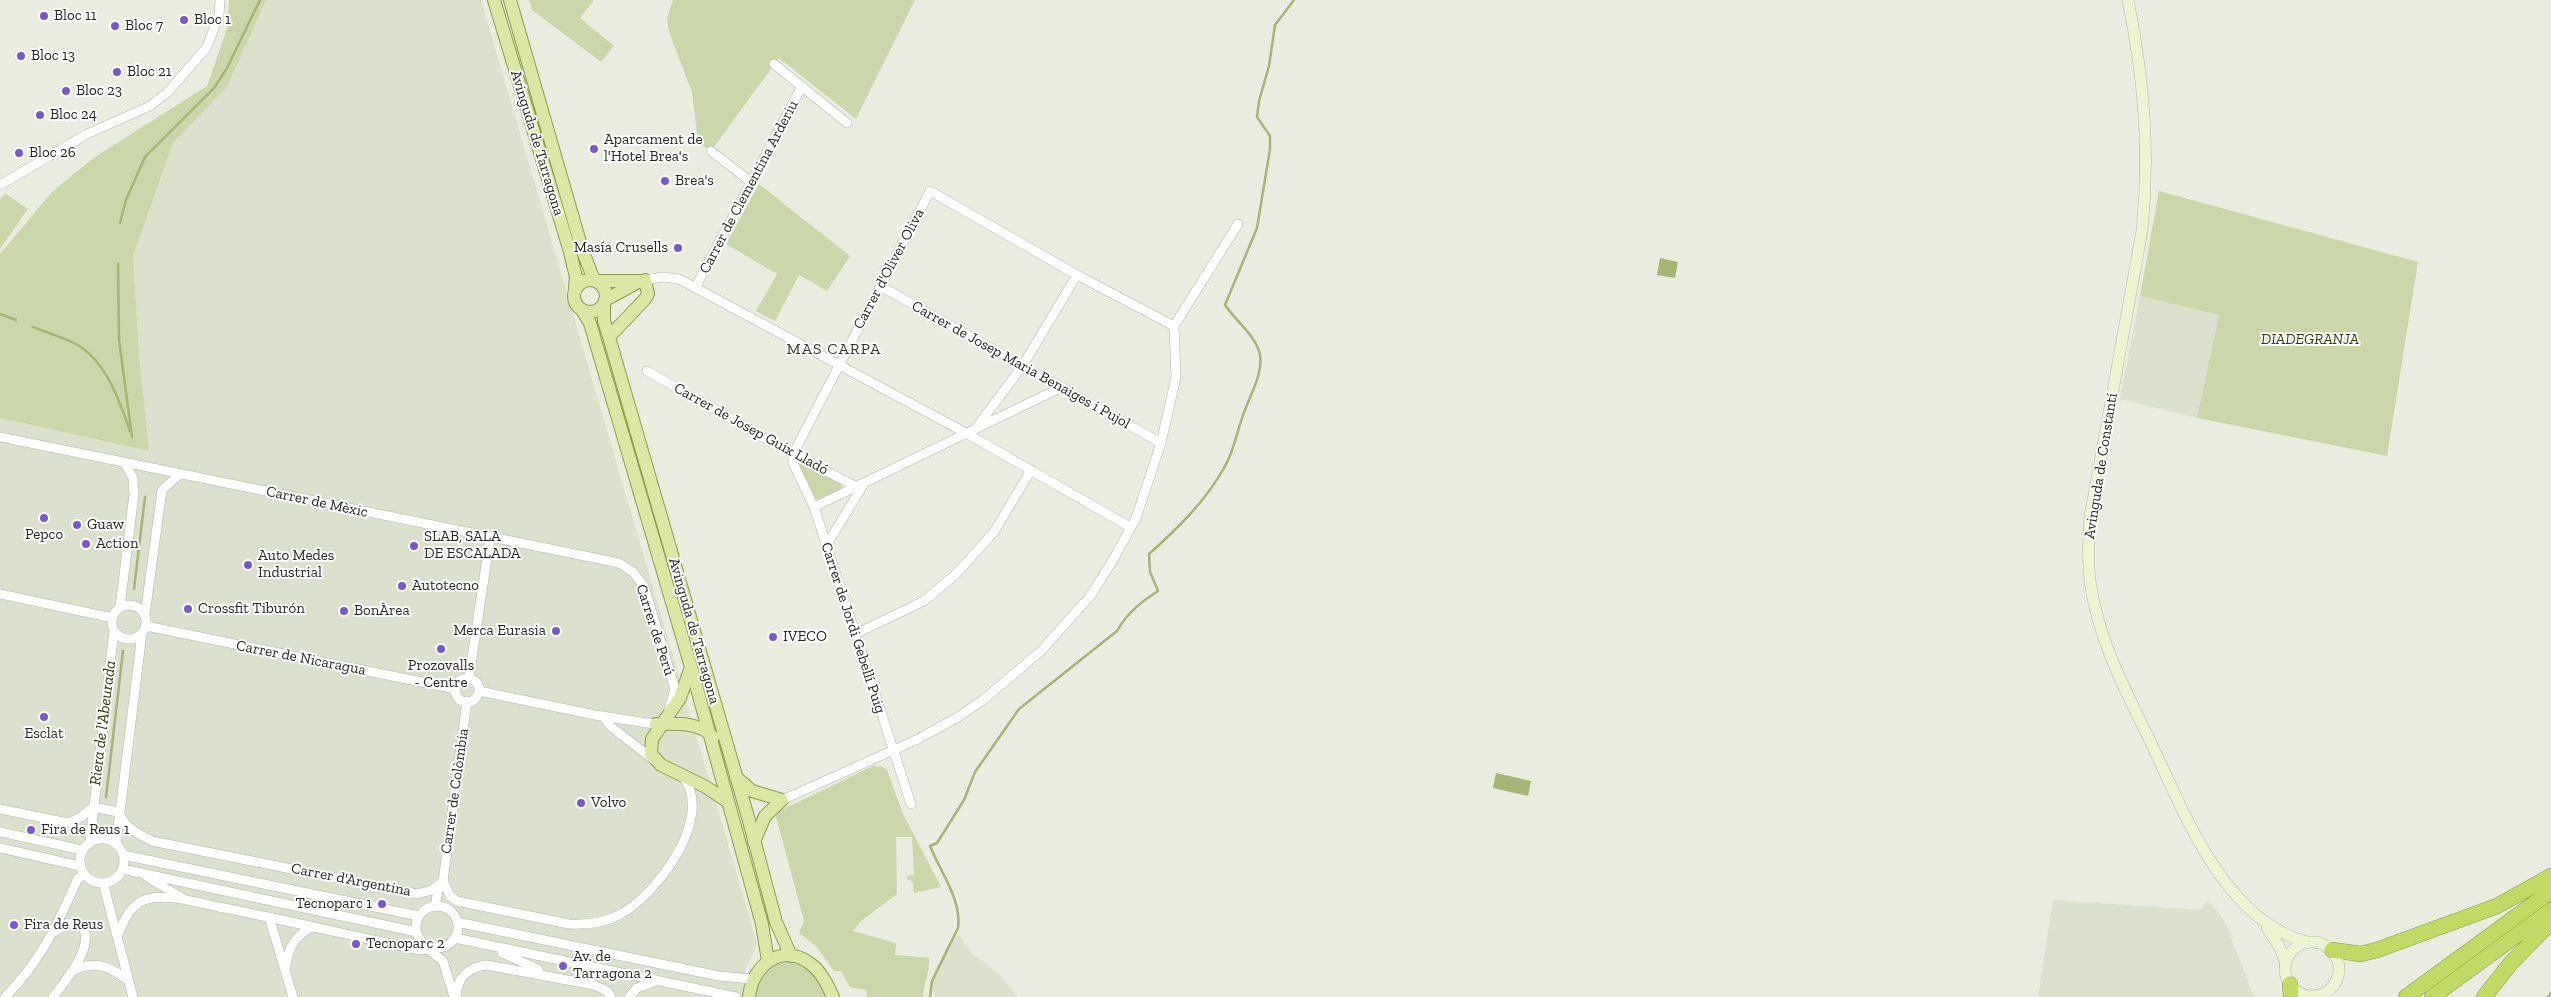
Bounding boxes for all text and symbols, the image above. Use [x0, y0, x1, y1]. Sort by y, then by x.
place label: Bloc 11 [54, 7, 97, 25]
marker: Bloc 11 [38, 10, 50, 22]
place label: Bloc 1 [194, 11, 231, 29]
marker: Bloc 1 [178, 14, 190, 26]
place label: Bloc 7 [125, 17, 163, 35]
marker: Bloc 7 [109, 20, 121, 32]
place label: Bloc 13 [31, 47, 75, 65]
marker: Bloc 13 [15, 50, 27, 62]
place label: Bloc 21 [127, 63, 171, 81]
marker: Bloc 21 [111, 66, 123, 78]
street label: Avinguda de Tarragona [506, 68, 568, 218]
place label: Bloc 23 [76, 82, 122, 100]
marker: Bloc 23 [60, 85, 72, 97]
street label: Carrer de Clementina Arderiu [696, 97, 802, 277]
place label: Bloc 24 [50, 106, 97, 124]
marker: Bloc 24 [34, 109, 46, 121]
place label: Aparcament de l'Hotel Brea's [604, 131, 702, 166]
marker: Aparcament de l'Hotel Brea's [588, 143, 600, 155]
place label: Bloc 26 [29, 144, 76, 162]
marker: Bloc 26 [13, 147, 25, 159]
place label: Brea's [675, 172, 714, 190]
marker: Brea's [659, 175, 671, 187]
street label: Carrer d'Oliver Oliva [850, 206, 928, 332]
place label: Masía Crusells [574, 239, 668, 257]
marker: Masía Crusells [672, 242, 684, 254]
street label: Carrer de Josep Maria Benaiges i Pujol [908, 297, 1134, 433]
park label: DIADEGRANJA [2261, 331, 2359, 349]
district label: MAS CARPA [785, 339, 883, 359]
street label: Carrer de Josep Guix Lladó [671, 379, 831, 479]
street label: Avinguda de Constantí [2081, 392, 2121, 540]
street label: Carrer de Mèxic [264, 482, 370, 522]
marker: Pepco [38, 512, 50, 524]
place label: Guaw [87, 516, 124, 534]
marker: Guaw [71, 519, 83, 531]
place label: Pepco [25, 526, 63, 544]
place label: SLAB, SALA DE ESCALADA [424, 528, 521, 563]
place label: Action [96, 535, 138, 553]
marker: Action [80, 538, 92, 550]
marker: SLAB, SALA DE ESCALADA [408, 540, 420, 552]
street label: Carrer de Jordi Gebellí Puig [817, 540, 889, 716]
place label: Auto Medes Industrial [258, 547, 334, 582]
street label: Avinguda de Tarragona [664, 556, 724, 706]
marker: Auto Medes Industrial [242, 559, 254, 571]
place label: Autotecno [412, 577, 479, 595]
marker: Autotecno [396, 580, 408, 592]
street label: Carrer de Perú [632, 582, 678, 678]
place label: Crossfit Tiburón [198, 600, 305, 618]
place label: BonÀrea [354, 602, 410, 620]
marker: Crossfit Tiburón [182, 603, 194, 615]
marker: BonÀrea [338, 605, 350, 617]
place label: Merca Eurasia [453, 622, 546, 640]
marker: Merca Eurasia [550, 625, 562, 637]
place label: IVECO [783, 628, 827, 646]
marker: IVECO [767, 631, 779, 643]
street label: Carrer de Nicaragua [235, 637, 367, 679]
marker: Prozovalls - Centre [435, 643, 447, 655]
place label: Prozovalls - Centre [408, 657, 474, 692]
water label: Riera de l'Abeurada [86, 659, 120, 787]
marker: Esclat [38, 711, 50, 723]
place label: Esclat [24, 725, 64, 743]
street label: Carrer de Colòmbia [437, 727, 473, 855]
place label: Volvo [591, 794, 626, 812]
marker: Volvo [575, 797, 587, 809]
place label: Fira de Reus 1 [41, 821, 129, 839]
marker: Fira de Reus 1 [25, 824, 37, 836]
street label: Carrer d'Argentina [290, 860, 412, 900]
place label: Tecnoparc 1 [295, 895, 372, 913]
marker: Tecnoparc 1 [376, 898, 388, 910]
place label: Fira de Reus [24, 916, 103, 934]
marker: Fira de Reus [8, 919, 20, 931]
place label: Tecnoparc 2 [366, 935, 444, 953]
marker: Tecnoparc 2 [350, 938, 362, 950]
place label: Av. de Tarragona 2 [573, 948, 652, 983]
marker: Av. de Tarragona 2 [557, 960, 569, 972]

